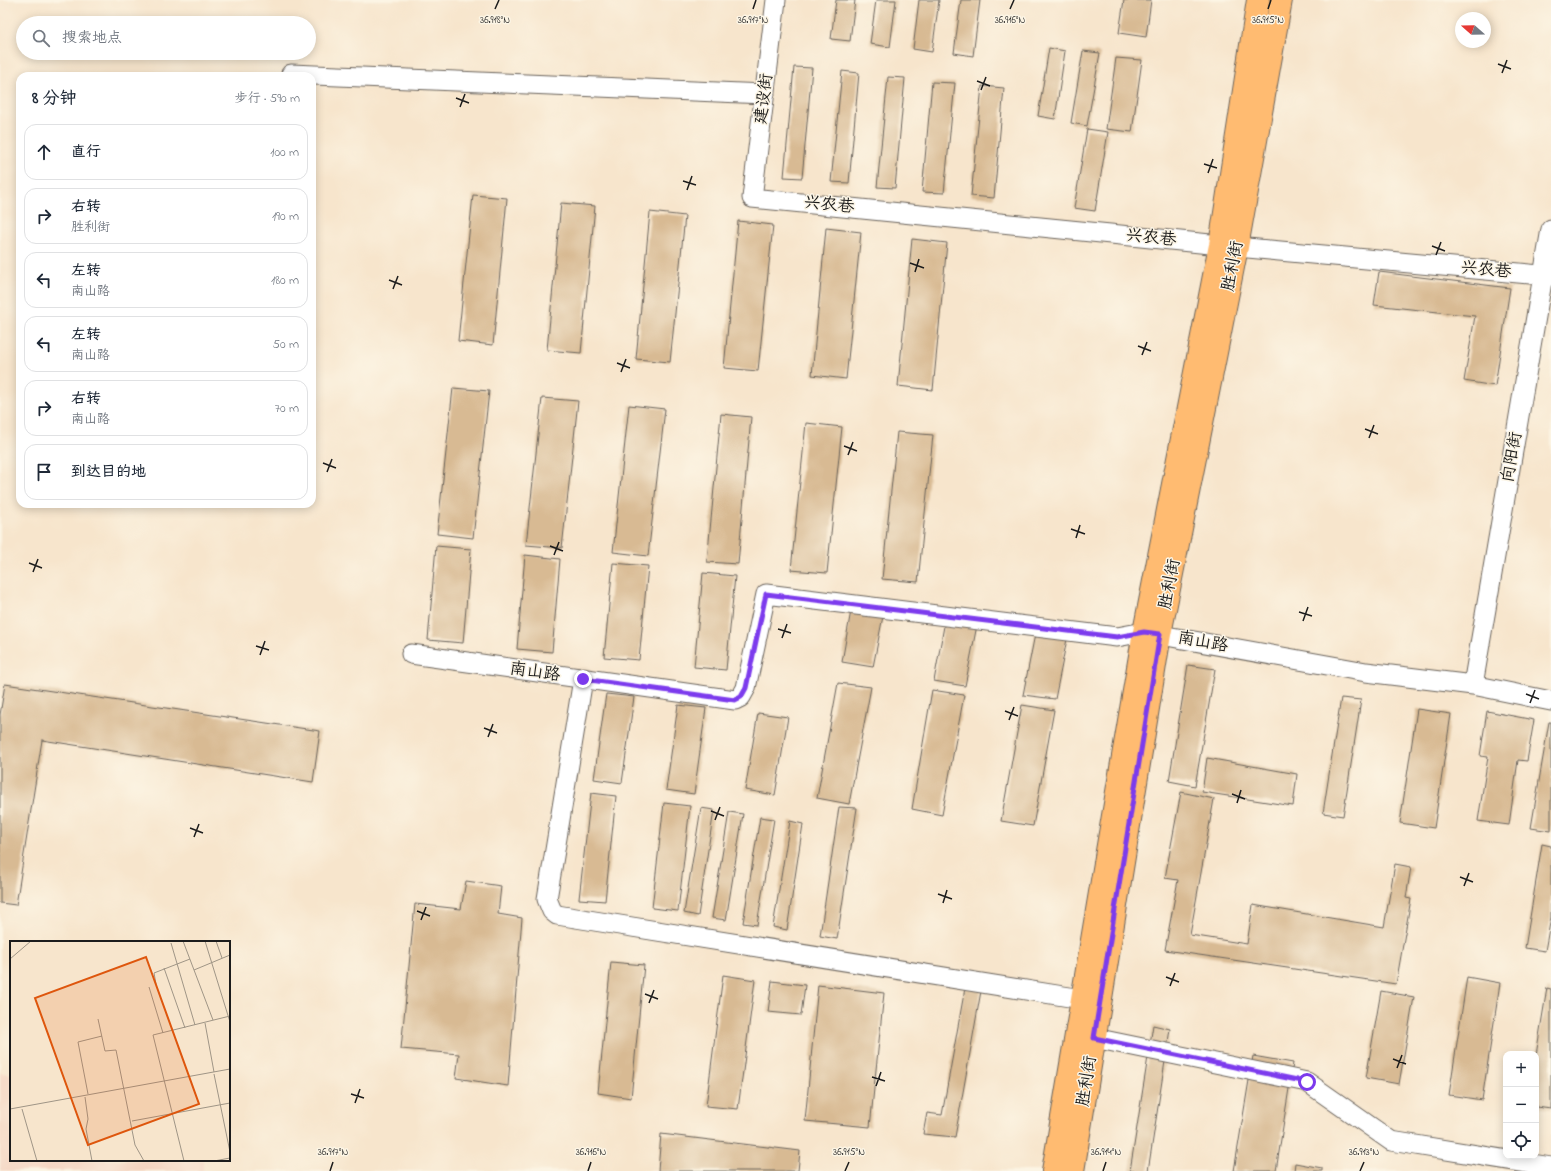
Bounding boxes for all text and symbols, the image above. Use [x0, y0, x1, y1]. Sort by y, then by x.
north arrow [1455, 12, 1491, 48]
text: 36.918°N [480, 13, 510, 28]
text: 36.917°N [738, 13, 768, 28]
text: 36.916°N [995, 13, 1026, 28]
text: 36.915°N [1252, 13, 1284, 28]
search box [16, 16, 316, 60]
icon: search [30, 27, 52, 49]
text: 搜索地点 [62, 27, 122, 49]
street label: 建设街 [748, 72, 780, 126]
text: 8 分钟 [32, 86, 77, 111]
text: 步行 · 590 m [234, 89, 300, 108]
icon: ahead [33, 141, 55, 163]
text: 直行 [71, 141, 101, 163]
text: 100 m [270, 143, 299, 162]
street label: 兴农巷 [802, 190, 857, 220]
text: 右转 [71, 196, 101, 218]
icon: right [33, 205, 55, 227]
text: 190 m [272, 207, 299, 226]
text: 胜利街 [71, 218, 110, 237]
street label: 兴农巷 [1124, 223, 1179, 253]
street label: 胜利街 [1216, 239, 1250, 293]
street label: 兴农巷 [1460, 255, 1513, 285]
text: 左转 [71, 260, 101, 282]
icon: left [33, 269, 55, 291]
text: 180 m [271, 271, 299, 290]
text: 南山路 [71, 282, 110, 301]
text: 左转 [71, 324, 101, 346]
icon: left [33, 333, 55, 355]
text: 50 m [273, 335, 299, 354]
text: 南山路 [71, 346, 110, 365]
text: 右转 [71, 388, 101, 410]
icon: right [33, 397, 55, 419]
text: 70 m [275, 399, 299, 418]
text: 南山路 [71, 410, 110, 429]
street label: 向阳街 [1495, 430, 1529, 484]
icon: arrive [33, 461, 55, 483]
text: 到达目的地 [71, 461, 146, 483]
street label: 胜利街 [1153, 557, 1187, 611]
street label: 南山路 [1176, 625, 1230, 659]
street label: 南山路 [508, 656, 562, 688]
route end [574, 670, 592, 688]
inset map [10, 941, 230, 1161]
map controls [1503, 1051, 1539, 1159]
button: + [1503, 1051, 1539, 1087]
street label: 胜利街 [1071, 1054, 1103, 1108]
route start [1298, 1073, 1316, 1091]
button: − [1503, 1087, 1539, 1123]
button: locate [1503, 1123, 1539, 1159]
text: 36.917°N [318, 1145, 348, 1160]
text: 36.916°N [576, 1145, 607, 1160]
text: 36.915°N [833, 1145, 865, 1160]
text: 36.914°N [1091, 1145, 1121, 1160]
text: 36.913°N [1349, 1145, 1379, 1160]

